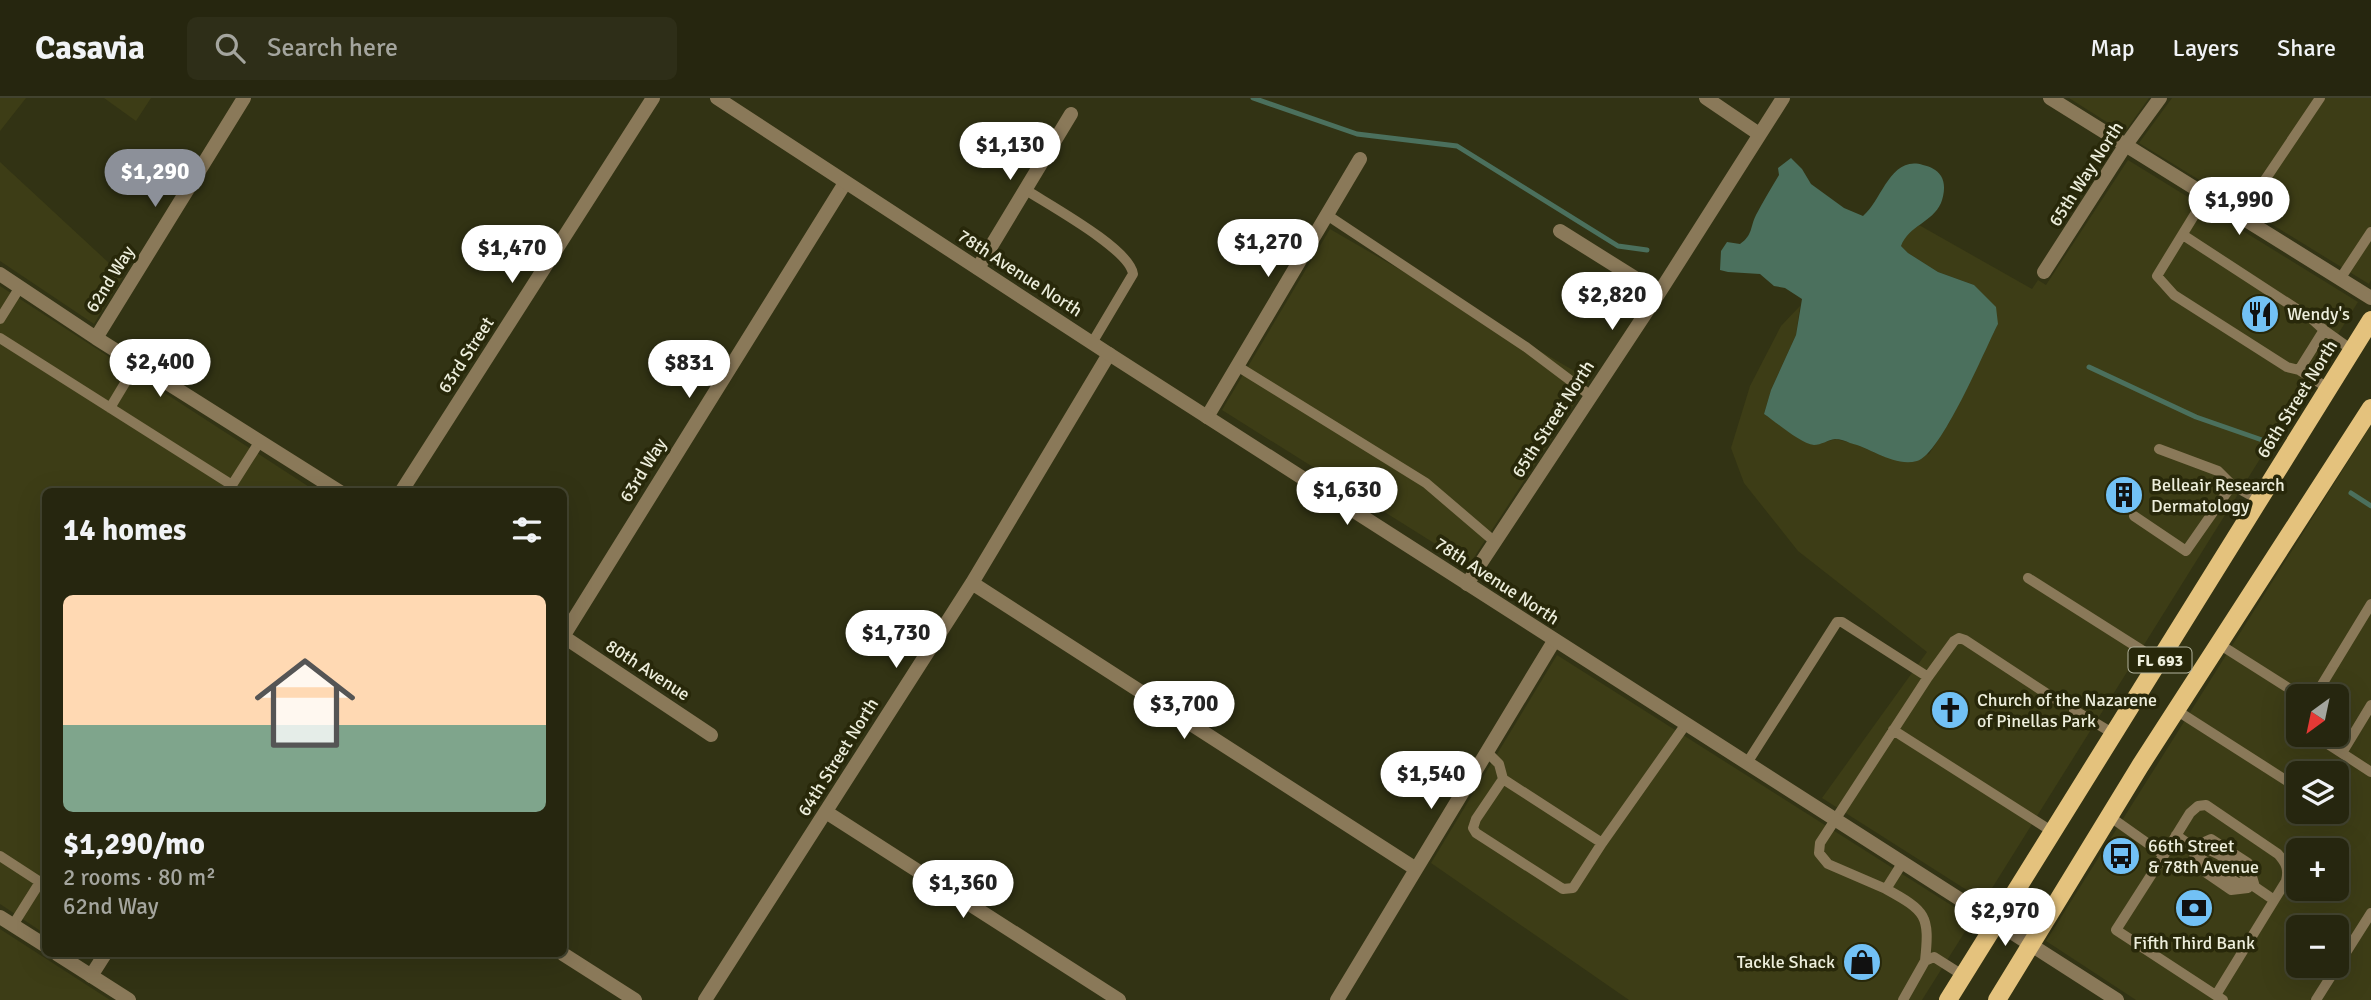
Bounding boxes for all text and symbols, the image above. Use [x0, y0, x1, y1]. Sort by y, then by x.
search box [187, 17, 677, 80]
text: Casavia [35, 28, 145, 69]
icon: search [211, 29, 249, 67]
text: Search here [267, 32, 398, 64]
text: Map [2090, 33, 2135, 63]
text: Layers [2173, 33, 2239, 63]
text: Share [2277, 33, 2336, 63]
street label: 65th Way North [2044, 118, 2128, 230]
pin: $1,130 [953, 122, 1067, 182]
text: $1,130 [976, 130, 1044, 159]
pin: $1,290 [98, 150, 212, 209]
text: $1,290 [121, 157, 189, 186]
pin: $1,990 [2182, 178, 2296, 237]
text: $1,990 [2205, 185, 2273, 214]
pin: $1,270 [1211, 220, 1325, 279]
street label: 78th Avenue North [953, 224, 1087, 322]
pin: $1,470 [455, 226, 569, 285]
text: $1,270 [1234, 227, 1302, 256]
text: $1,470 [478, 233, 546, 262]
street label: 62nd Way [81, 241, 139, 317]
pin: $2,820 [1555, 272, 1669, 332]
text: $2,820 [1578, 280, 1646, 309]
restaurant icon: Wendy's [2239, 293, 2281, 335]
place label: Wendy's [2287, 303, 2350, 325]
street label: 63rd Street [433, 313, 499, 397]
street label: 66th Street North [2252, 336, 2342, 462]
pin: $2,400 [103, 340, 217, 399]
pin: $831 [648, 341, 730, 400]
text: $2,400 [126, 347, 194, 376]
text: $831 [664, 348, 714, 377]
street label: 65th Street North [1507, 356, 1599, 482]
street label: 63rd Way [615, 433, 672, 506]
pin: $1,630 [1290, 468, 1404, 527]
building icon: Belleair Research Dermatology [2103, 474, 2145, 516]
place label: Belleair Research Dermatology [2151, 474, 2285, 517]
text: $1,630 [1313, 475, 1381, 504]
icon: filters [508, 511, 546, 549]
text: 14 homes [63, 512, 186, 549]
street label: 78th Avenue North [1430, 532, 1564, 630]
pin: $1,730 [839, 610, 953, 670]
text: $1,730 [862, 618, 930, 647]
street label: 80th Avenue [602, 635, 694, 705]
icon: home [242, 640, 368, 766]
road number: FL 693 [2128, 648, 2192, 673]
pin: $3,700 [1127, 682, 1241, 741]
north arrow [2286, 684, 2348, 747]
map controls [2286, 684, 2349, 978]
text: $3,700 [1150, 689, 1218, 718]
church icon: Church of the Nazarene of Pinellas Park [1929, 689, 1971, 731]
place label: Church of the Nazarene of Pinellas Park [1977, 689, 2157, 732]
street label: 64th Street North [793, 694, 883, 820]
pin: $1,540 [1374, 752, 1488, 811]
text: $1,540 [1397, 759, 1465, 788]
button: layers [2286, 761, 2349, 824]
text: $1,290/mo [63, 826, 205, 863]
bus stop icon: 66th Street & 78th Avenue [2100, 835, 2142, 877]
place label: 66th Street & 78th Avenue [2148, 835, 2259, 878]
button: + [2286, 838, 2349, 901]
pin: $1,360 [906, 860, 1020, 920]
text: 2 rooms · 80 m² [63, 863, 216, 892]
text: $1,360 [929, 868, 997, 897]
bank icon: Fifth Third Bank [2173, 887, 2215, 929]
pin: $2,970 [1948, 888, 2062, 948]
text: 62nd Way [63, 892, 158, 921]
text: $2,970 [1971, 896, 2039, 925]
button: − [2286, 915, 2349, 978]
place label: Fifth Third Bank [2133, 932, 2255, 954]
shop icon: Tackle Shack [1841, 941, 1883, 983]
place label: Tackle Shack [1737, 951, 1835, 973]

